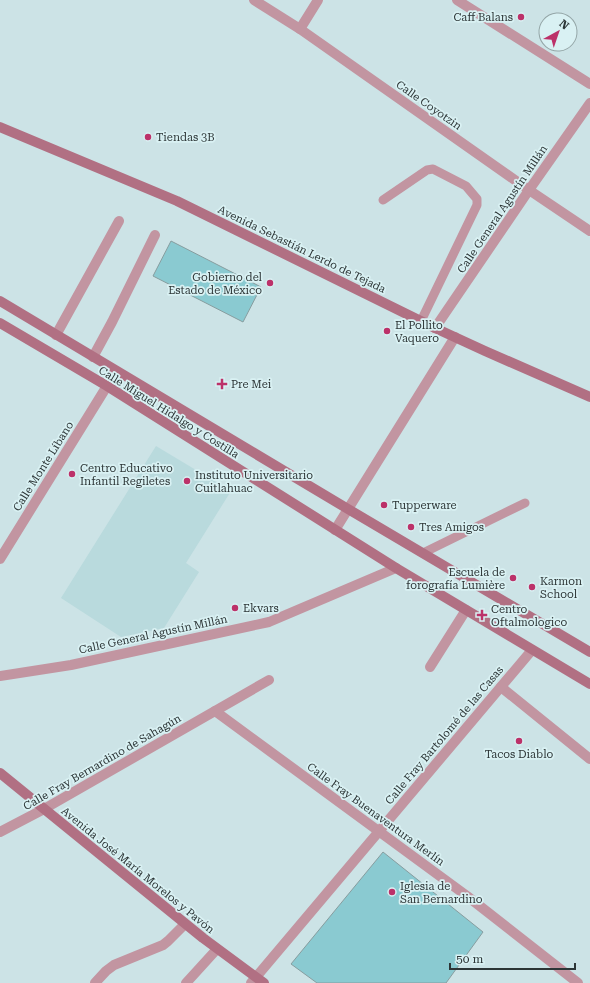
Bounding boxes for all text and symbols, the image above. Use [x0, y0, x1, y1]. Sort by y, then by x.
place label: Caff Balans [453, 11, 513, 24]
marker: Caff Balans [516, 12, 526, 22]
north arrow [538, 12, 578, 52]
text: N [557, 17, 572, 33]
street label: Calle Coyotzin [393, 78, 464, 133]
place label: Tiendas 3B [156, 131, 215, 144]
marker: Tiendas 3B [143, 132, 153, 142]
street label: Calle General Agustín Millán [455, 143, 550, 276]
street label: Avenida Sebastián Lerdo de Tejada [216, 203, 388, 296]
place label: Gobierno del Estado de México [168, 271, 263, 297]
marker: Gobierno del Estado de México [265, 278, 275, 288]
place label: El Pollito Vaquero [395, 319, 443, 345]
marker: El Pollito Vaquero [382, 326, 392, 336]
street label: Calle Miguel Hidalgo y Costilla [96, 364, 241, 461]
marker: Pre Mei [216, 378, 228, 390]
place label: Pre Mei [231, 378, 272, 391]
street label: Calle Monte Líbano [10, 419, 77, 514]
place label: Centro Educativo Infantil Regiletes [80, 462, 173, 488]
marker: Centro Educativo Infantil Regiletes [67, 469, 77, 479]
place label: Instituto Universitario Cuitlahuac [195, 469, 313, 495]
marker: Instituto Universitario Cuitlahuac [182, 476, 192, 486]
place label: Tupperware [392, 499, 457, 512]
marker: Tupperware [379, 500, 389, 510]
place label: Tres Amigos [419, 521, 484, 534]
marker: Tres Amigos [406, 522, 416, 532]
place label: Escuela de forografía Lumière [406, 566, 505, 592]
marker: Escuela de forografía Lumière [508, 573, 518, 583]
place label: Karmon School [540, 575, 582, 601]
marker: Karmon School [527, 582, 537, 592]
place label: Ekvars [243, 602, 279, 615]
marker: Ekvars [230, 603, 240, 613]
place label: Centro Oftalmologico [491, 603, 567, 629]
marker: Centro Oftalmologico [476, 609, 488, 621]
street label: Calle General Agustín Millán [78, 612, 229, 657]
street label: Calle Fray Bartolomé de las Casas [383, 664, 506, 807]
street label: Calle Fray Bernardino de Sahagún [21, 712, 183, 813]
marker: Tacos Diablo [514, 736, 524, 746]
place label: Tacos Diablo [485, 748, 554, 761]
street label: Calle Fray Buenaventura Merlín [304, 760, 447, 869]
street label: Avenida José María Morelos y Pavón [59, 805, 217, 936]
place label: Iglesia de San Bernardino [400, 880, 483, 906]
marker: Iglesia de San Bernardino [387, 887, 397, 897]
scale bar [450, 945, 575, 971]
text: 50 m [456, 952, 483, 966]

